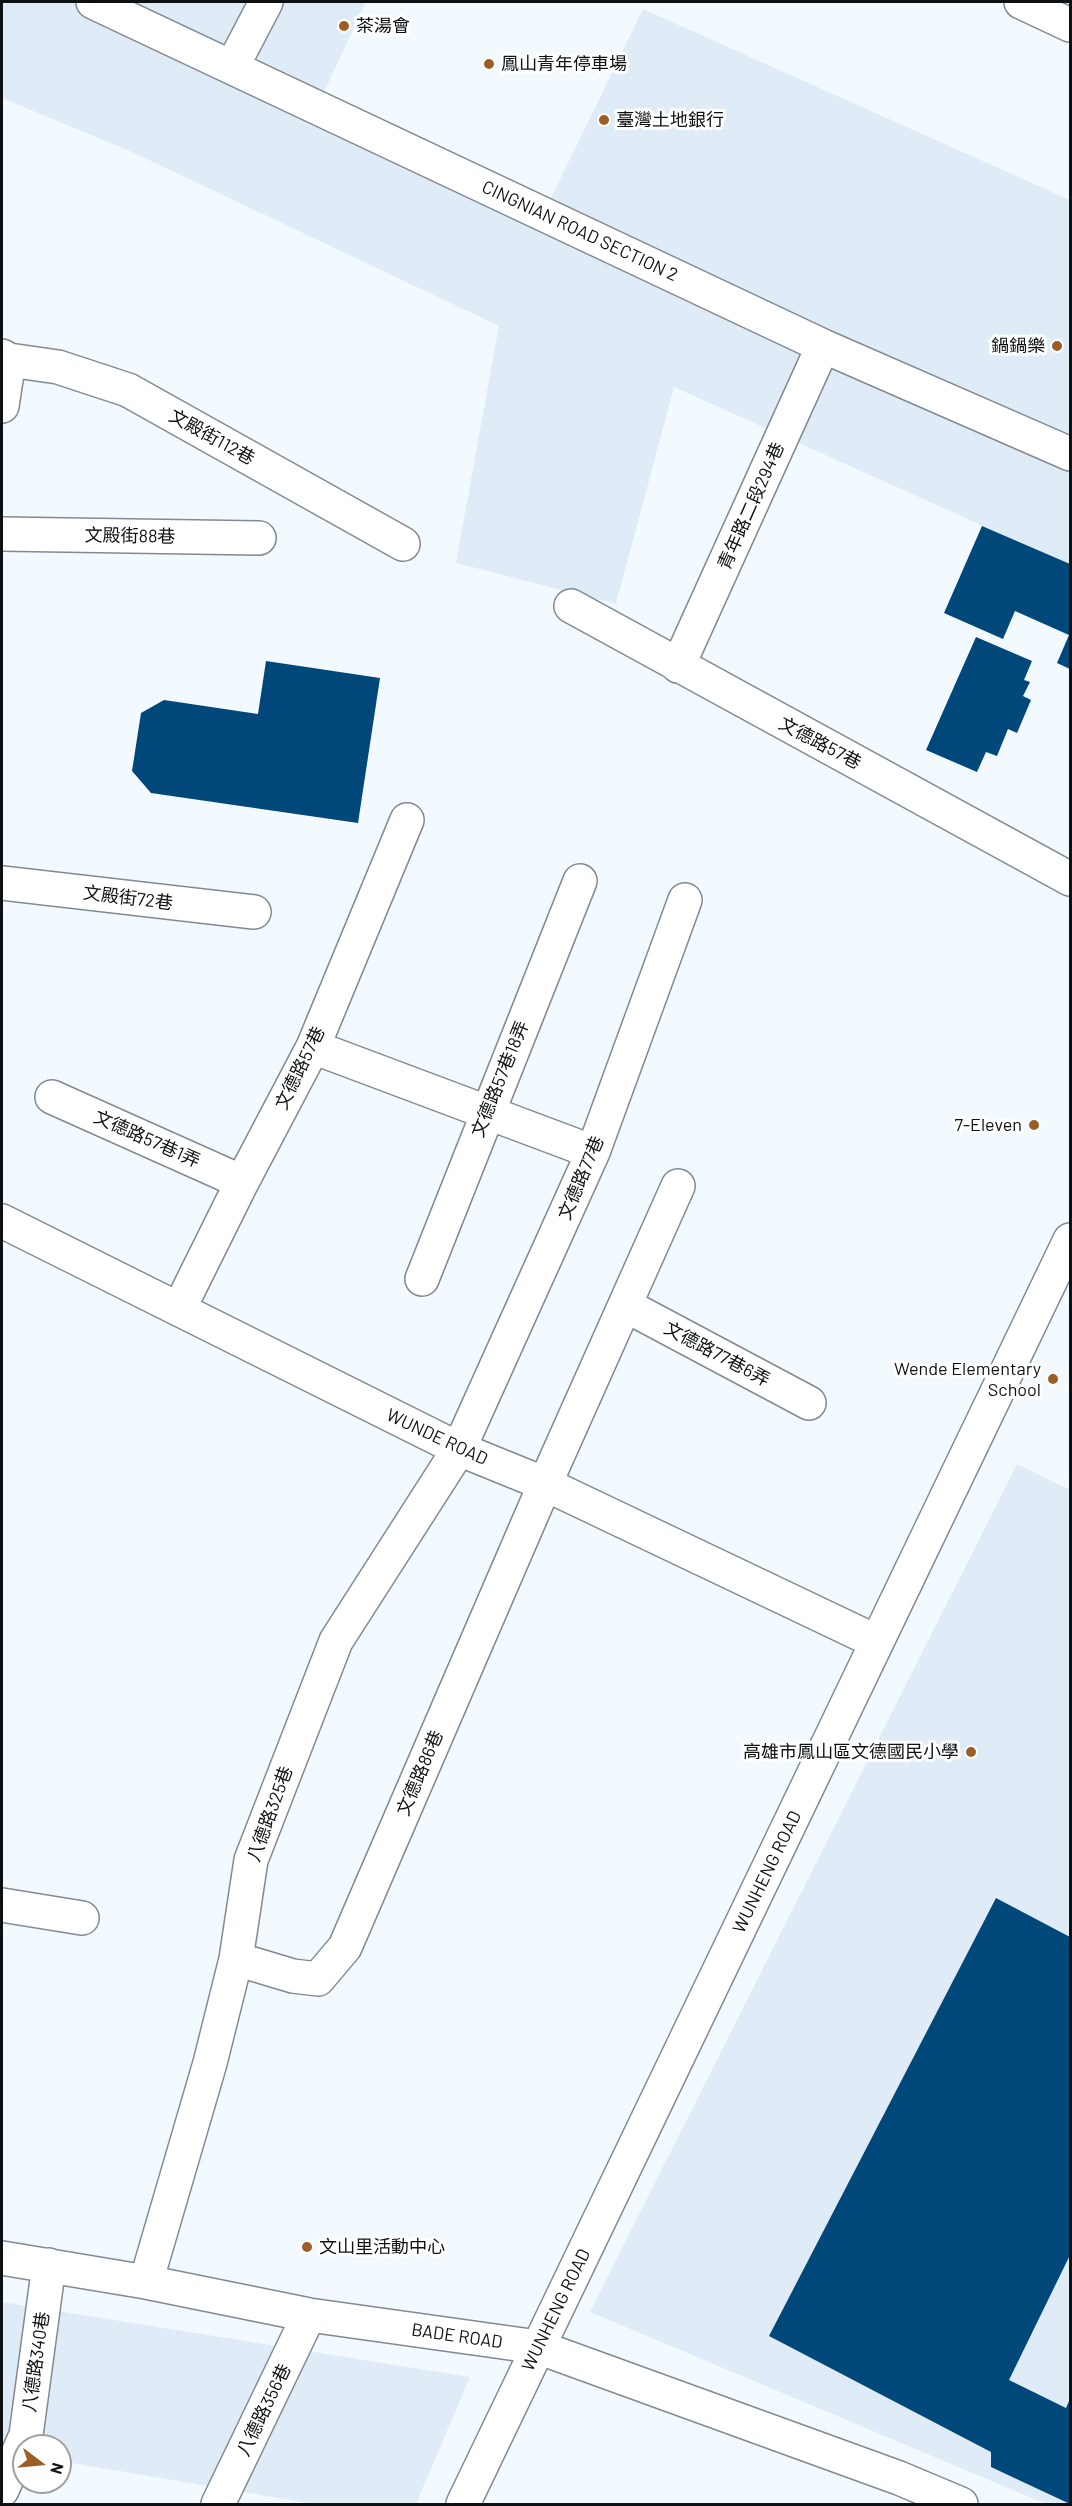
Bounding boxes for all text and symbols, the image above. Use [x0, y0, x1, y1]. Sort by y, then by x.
place label: 茶湯會 [356, 15, 410, 37]
marker: 茶湯會 [337, 19, 351, 33]
place label: 鳳山青年停車場 [501, 53, 627, 75]
marker: 鳳山青年停車場 [482, 57, 496, 71]
place label: 臺灣土地銀行 [616, 109, 724, 131]
marker: 臺灣土地銀行 [597, 113, 611, 127]
street label: CINGNIAN ROAD SECTION 2 [479, 176, 681, 286]
place label: 鍋鍋樂 [991, 335, 1045, 357]
marker: 鍋鍋樂 [1050, 339, 1064, 353]
street label: 文殿街112巷 [166, 405, 258, 469]
street label: 青年路二段294巷 [713, 439, 789, 573]
street label: 文殿街88巷 [84, 524, 176, 548]
street label: 文德路57巷 [775, 712, 865, 774]
street label: 文殿街72巷 [82, 882, 174, 914]
street label: 文德路57巷18弄 [467, 1018, 533, 1140]
street label: 文德路57巷 [271, 1023, 329, 1113]
street label: 文德路57巷1弄 [91, 1106, 203, 1172]
place label: 7-Eleven [954, 1114, 1022, 1136]
marker: 7-Eleven [1027, 1118, 1041, 1132]
street label: 文德路77巷 [554, 1133, 608, 1223]
street label: 文德路77巷6弄 [661, 1317, 773, 1391]
place label: Wende Elementary School [894, 1358, 1041, 1400]
marker: Wende Elementary School [1046, 1372, 1060, 1386]
street label: WUNDE ROAD [383, 1404, 491, 1470]
street label: 文德路86巷 [392, 1727, 448, 1819]
place label: 高雄市鳳山區文德國民小學 [743, 1741, 959, 1763]
marker: 高雄市鳳山區文德國民小學 [964, 1745, 978, 1759]
street label: 八德路325巷 [243, 1763, 297, 1865]
street label: WUNHENG ROAD [728, 1807, 806, 1937]
place label: 文山里活動中心 [319, 2236, 445, 2258]
marker: 文山里活動中心 [300, 2240, 314, 2254]
street label: WUNHENG ROAD [517, 2245, 595, 2375]
street label: 八德路340巷 [18, 2310, 54, 2414]
street label: BADE ROAD [410, 2319, 504, 2353]
street label: 八德路356巷 [232, 2360, 296, 2460]
north arrow [12, 2434, 72, 2494]
text: N [47, 2461, 68, 2476]

